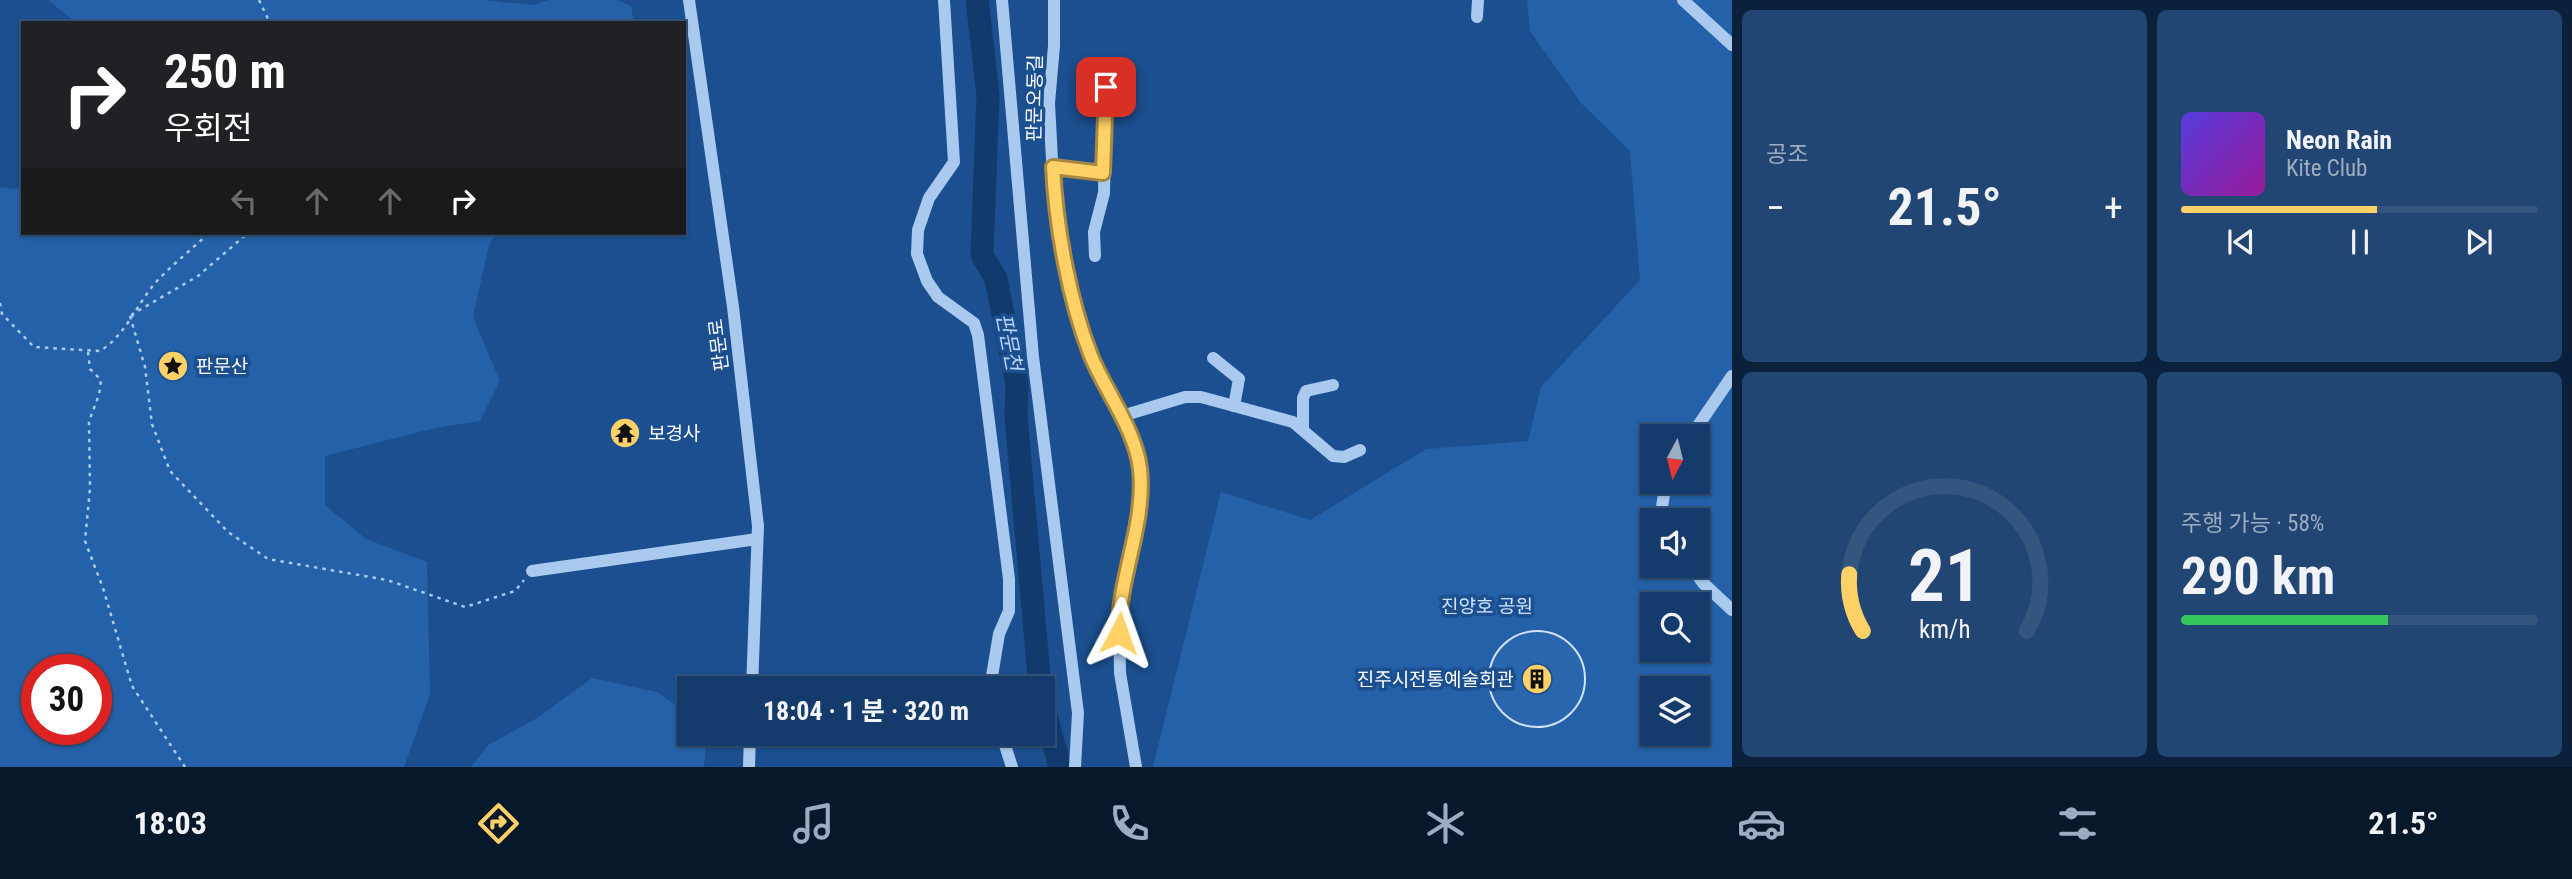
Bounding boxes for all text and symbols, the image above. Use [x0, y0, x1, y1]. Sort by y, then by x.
text: 250 m [164, 43, 286, 100]
icon: right [49, 49, 140, 140]
street label: 판문오동길 [1022, 54, 1047, 142]
pin [1076, 57, 1136, 117]
icon: arrive [1087, 68, 1125, 106]
text: 우회전 [164, 109, 252, 147]
text: Neon Rain [2286, 125, 2392, 155]
text: 공조 [1766, 141, 1808, 168]
text: Kite Club [2286, 155, 2367, 182]
text: 21.5° [1887, 177, 2002, 238]
icon: left [225, 182, 263, 220]
icon: ahead [298, 182, 336, 220]
icon: ahead [371, 182, 409, 220]
icon: right [444, 182, 482, 220]
text: − [1766, 186, 1785, 230]
text: + [2104, 186, 2123, 230]
icon: previous [2222, 223, 2260, 261]
icon: pause [2341, 223, 2379, 261]
icon: next [2460, 223, 2498, 261]
water label: 판문천 [992, 311, 1027, 375]
street label: 판문로 [704, 318, 733, 372]
place icon: 판문산 [156, 349, 190, 383]
place label: 판문산 [196, 355, 248, 378]
temple icon: 보경사 [608, 416, 642, 450]
place label: 보경사 [648, 422, 700, 445]
north arrow [1640, 424, 1710, 494]
map controls [1640, 424, 1710, 746]
button: sound [1640, 508, 1710, 578]
text: 주행 가능 · 58% [2181, 510, 2324, 537]
text: 21 [1908, 533, 1981, 619]
text: 290 km [2181, 546, 2335, 607]
button: search [1640, 592, 1710, 662]
park label: 진양호 공원 [1441, 595, 1533, 618]
position arrow [1082, 596, 1156, 670]
text: km/h [1919, 614, 1970, 643]
speed limit sign: 30 [21, 654, 112, 745]
building icon: 진주시전통예술회관 [1520, 662, 1554, 696]
place label: 진주시전통예술회관 [1357, 668, 1514, 691]
button: layers [1640, 676, 1710, 746]
text: 18:04 · 1 분 · 320 m [763, 696, 969, 726]
icon: directions [474, 799, 523, 848]
icon: music [789, 799, 838, 848]
icon: phone [1105, 799, 1154, 848]
icon: climate [1421, 799, 1470, 848]
icon: car [1737, 799, 1786, 848]
icon: filters [2053, 799, 2102, 848]
text: 18:03 [133, 804, 207, 842]
text: 21.5° [2368, 804, 2439, 842]

